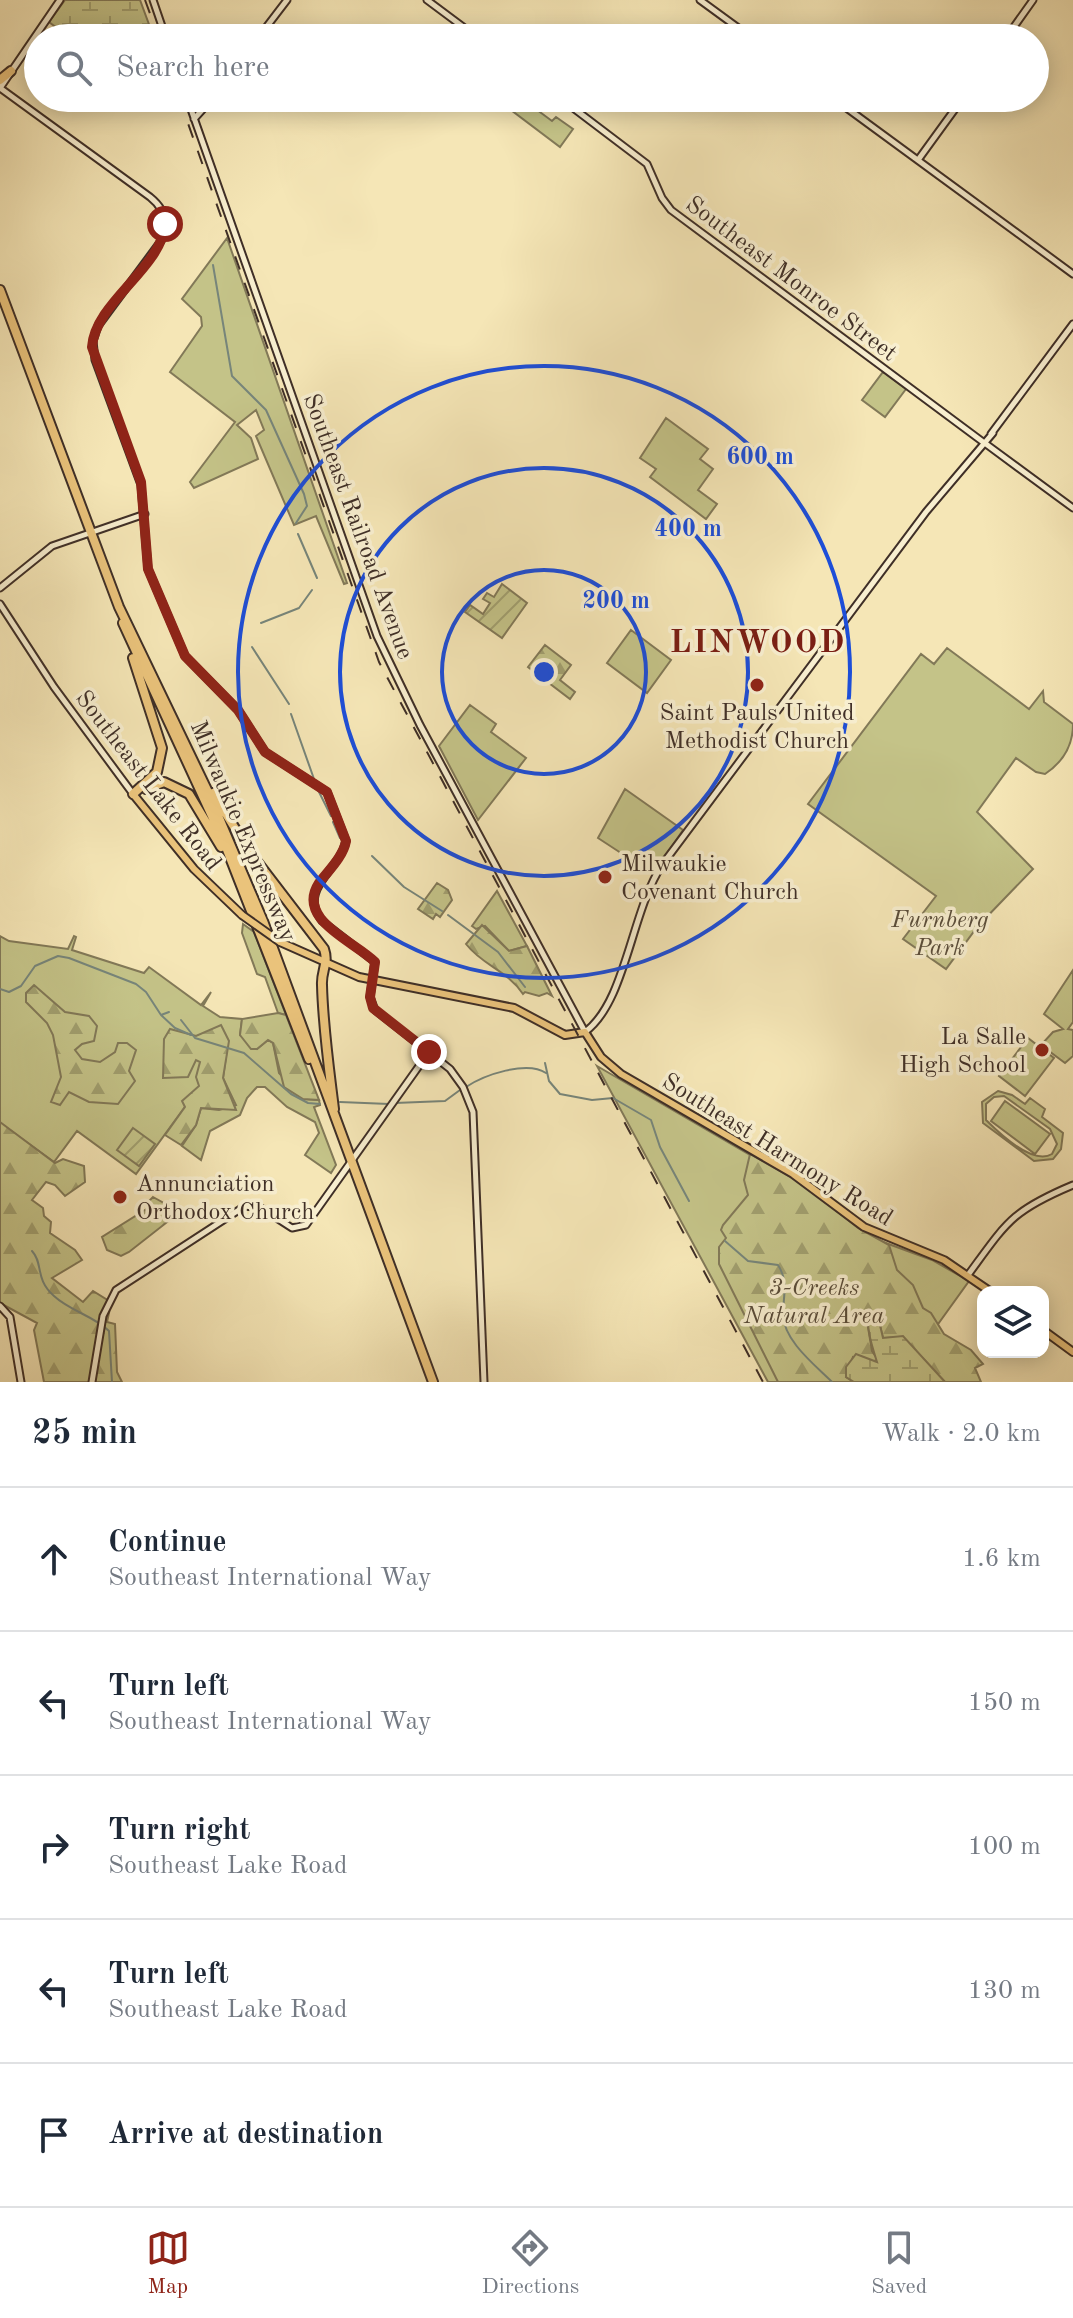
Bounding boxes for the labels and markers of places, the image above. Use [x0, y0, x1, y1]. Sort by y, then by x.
centre of rings [530, 658, 558, 686]
marker: Saint Pauls United Methodist Church [748, 676, 766, 694]
place label: Saint Pauls United Methodist Church [660, 702, 854, 754]
place label: Milwaukie Covenant Church [621, 853, 799, 905]
marker: Milwaukie Covenant Church [596, 868, 614, 886]
place label: La Salle High School [899, 1026, 1026, 1078]
marker: La Salle High School [1033, 1041, 1051, 1059]
place label: Annunciation Orthodox Church [136, 1173, 314, 1225]
marker: Annunciation Orthodox Church [111, 1188, 129, 1206]

